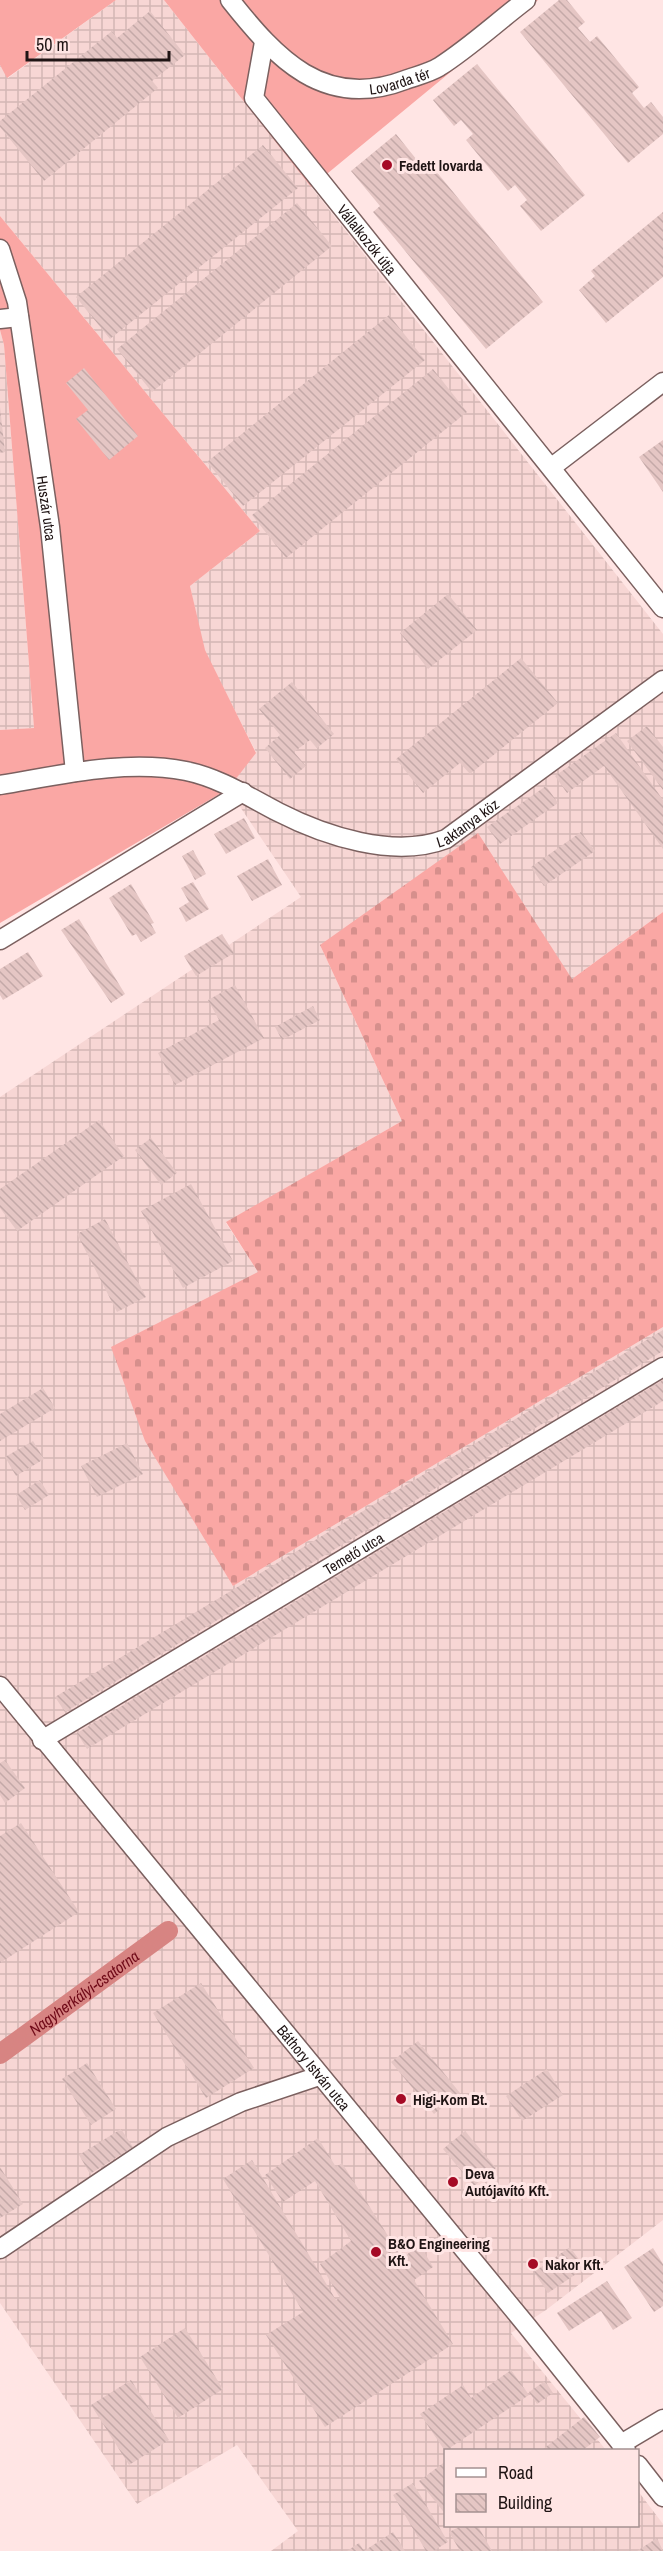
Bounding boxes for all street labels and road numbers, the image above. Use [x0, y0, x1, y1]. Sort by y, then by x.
street label: Lovarda tér [368, 62, 433, 99]
street label: Vállalkozók útja [333, 200, 402, 279]
street label: Huszár utca [32, 474, 62, 542]
street label: Laktanya köz [434, 793, 503, 852]
street label: Temető utca [319, 1527, 387, 1579]
street label: Báthory István utca [272, 2020, 356, 2115]

